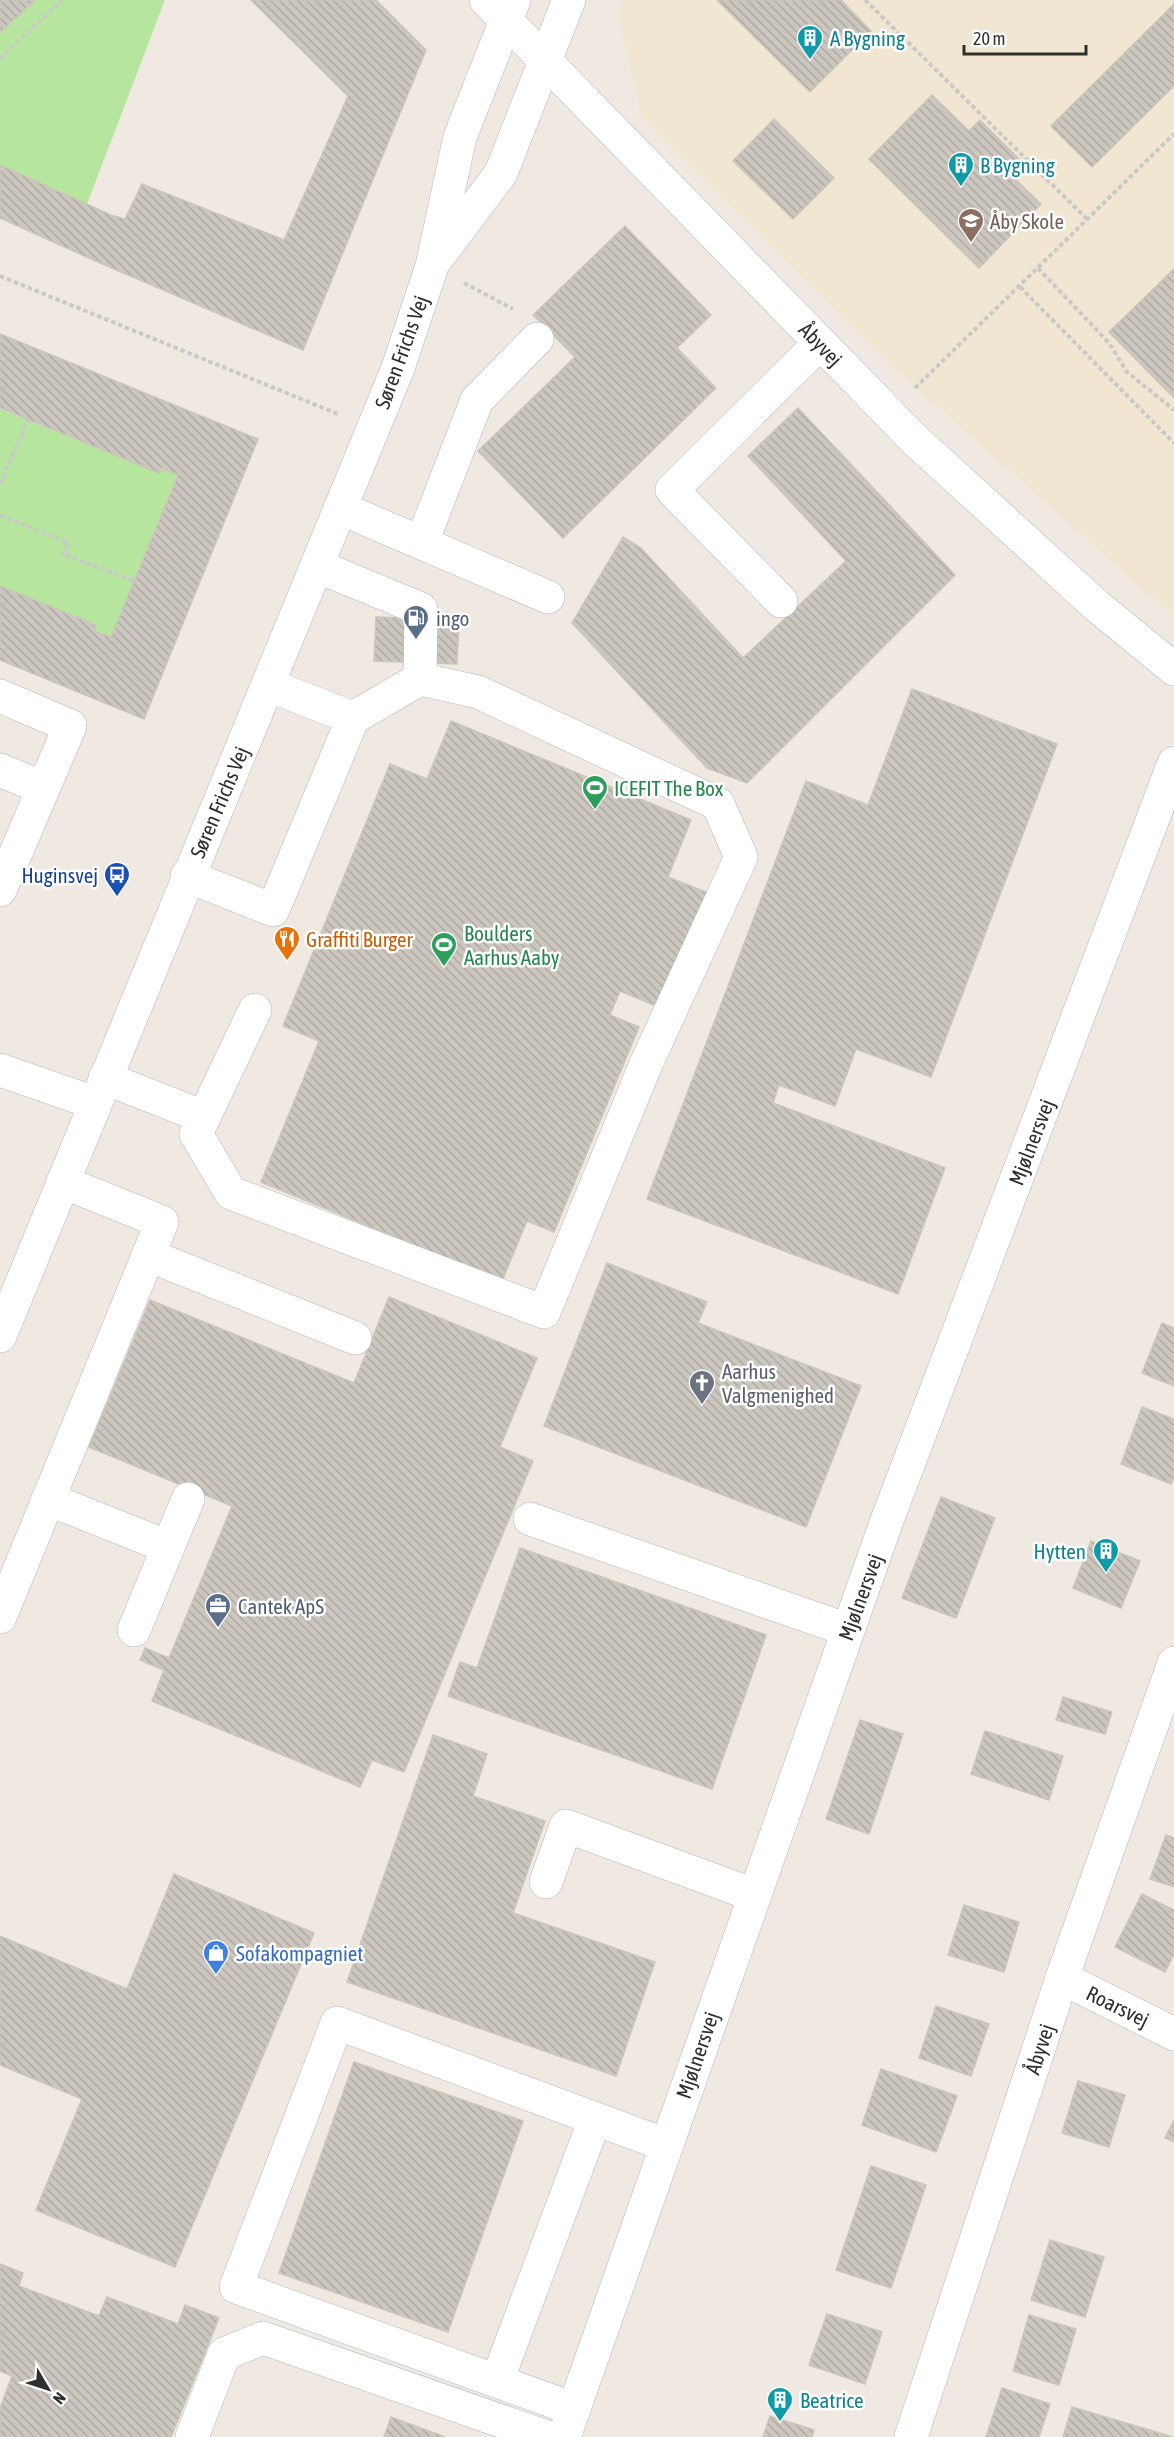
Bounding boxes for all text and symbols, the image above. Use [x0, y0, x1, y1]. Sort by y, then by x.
scale bar [964, 18, 1086, 56]
building icon: A Bygning [795, 23, 825, 61]
place label: A Bygning [830, 26, 905, 50]
text: 20 m [973, 28, 1005, 49]
building icon: B Bygning [946, 150, 976, 188]
place label: B Bygning [980, 153, 1055, 177]
school or university icon: Åby Skole [956, 206, 986, 244]
place label: Åby Skole [990, 209, 1064, 233]
street label: Søren Frichs Vej [369, 292, 433, 412]
street label: Åbyvej [794, 317, 848, 371]
fuel station icon: ingo [401, 603, 431, 641]
place label: ingo [436, 606, 470, 630]
street label: Søren Frichs Vej [185, 743, 253, 861]
sports icon: ICEFIT The Box [580, 773, 610, 811]
place label: ICEFIT The Box [614, 776, 724, 800]
bus stop icon: Huginsvej [102, 860, 132, 898]
place label: Huginsvej [21, 863, 98, 887]
place label: Boulders Aarhus Aaby [464, 921, 560, 969]
restaurant icon: Graffiti Burger [272, 924, 302, 962]
place label: Graffiti Burger [306, 927, 413, 951]
sports icon: Boulders Aarhus Aaby [429, 930, 459, 968]
street label: Mjølnersvej [1004, 1095, 1058, 1189]
place label: Aarhus Valgmenighed [722, 1359, 834, 1407]
church icon: Aarhus Valgmenighed [687, 1368, 717, 1406]
building icon: Hytten [1091, 1536, 1121, 1574]
place label: Hytten [1034, 1539, 1086, 1563]
street label: Mjølnersvej [833, 1550, 887, 1644]
office icon: Cantek ApS [203, 1591, 233, 1629]
place label: Cantek ApS [238, 1594, 324, 1618]
shop icon: Sofakompagniet [201, 1938, 231, 1976]
place label: Sofakompagniet [236, 1941, 363, 1965]
street label: Roarsvej [1083, 1981, 1153, 2031]
street label: Mjølnersvej [671, 2008, 723, 2102]
street label: Åbyvej [1020, 2021, 1058, 2077]
north arrow [18, 2359, 78, 2419]
building icon: Beatrice [765, 2385, 795, 2423]
place label: Beatrice [800, 2388, 864, 2412]
text: N [50, 2389, 70, 2408]

